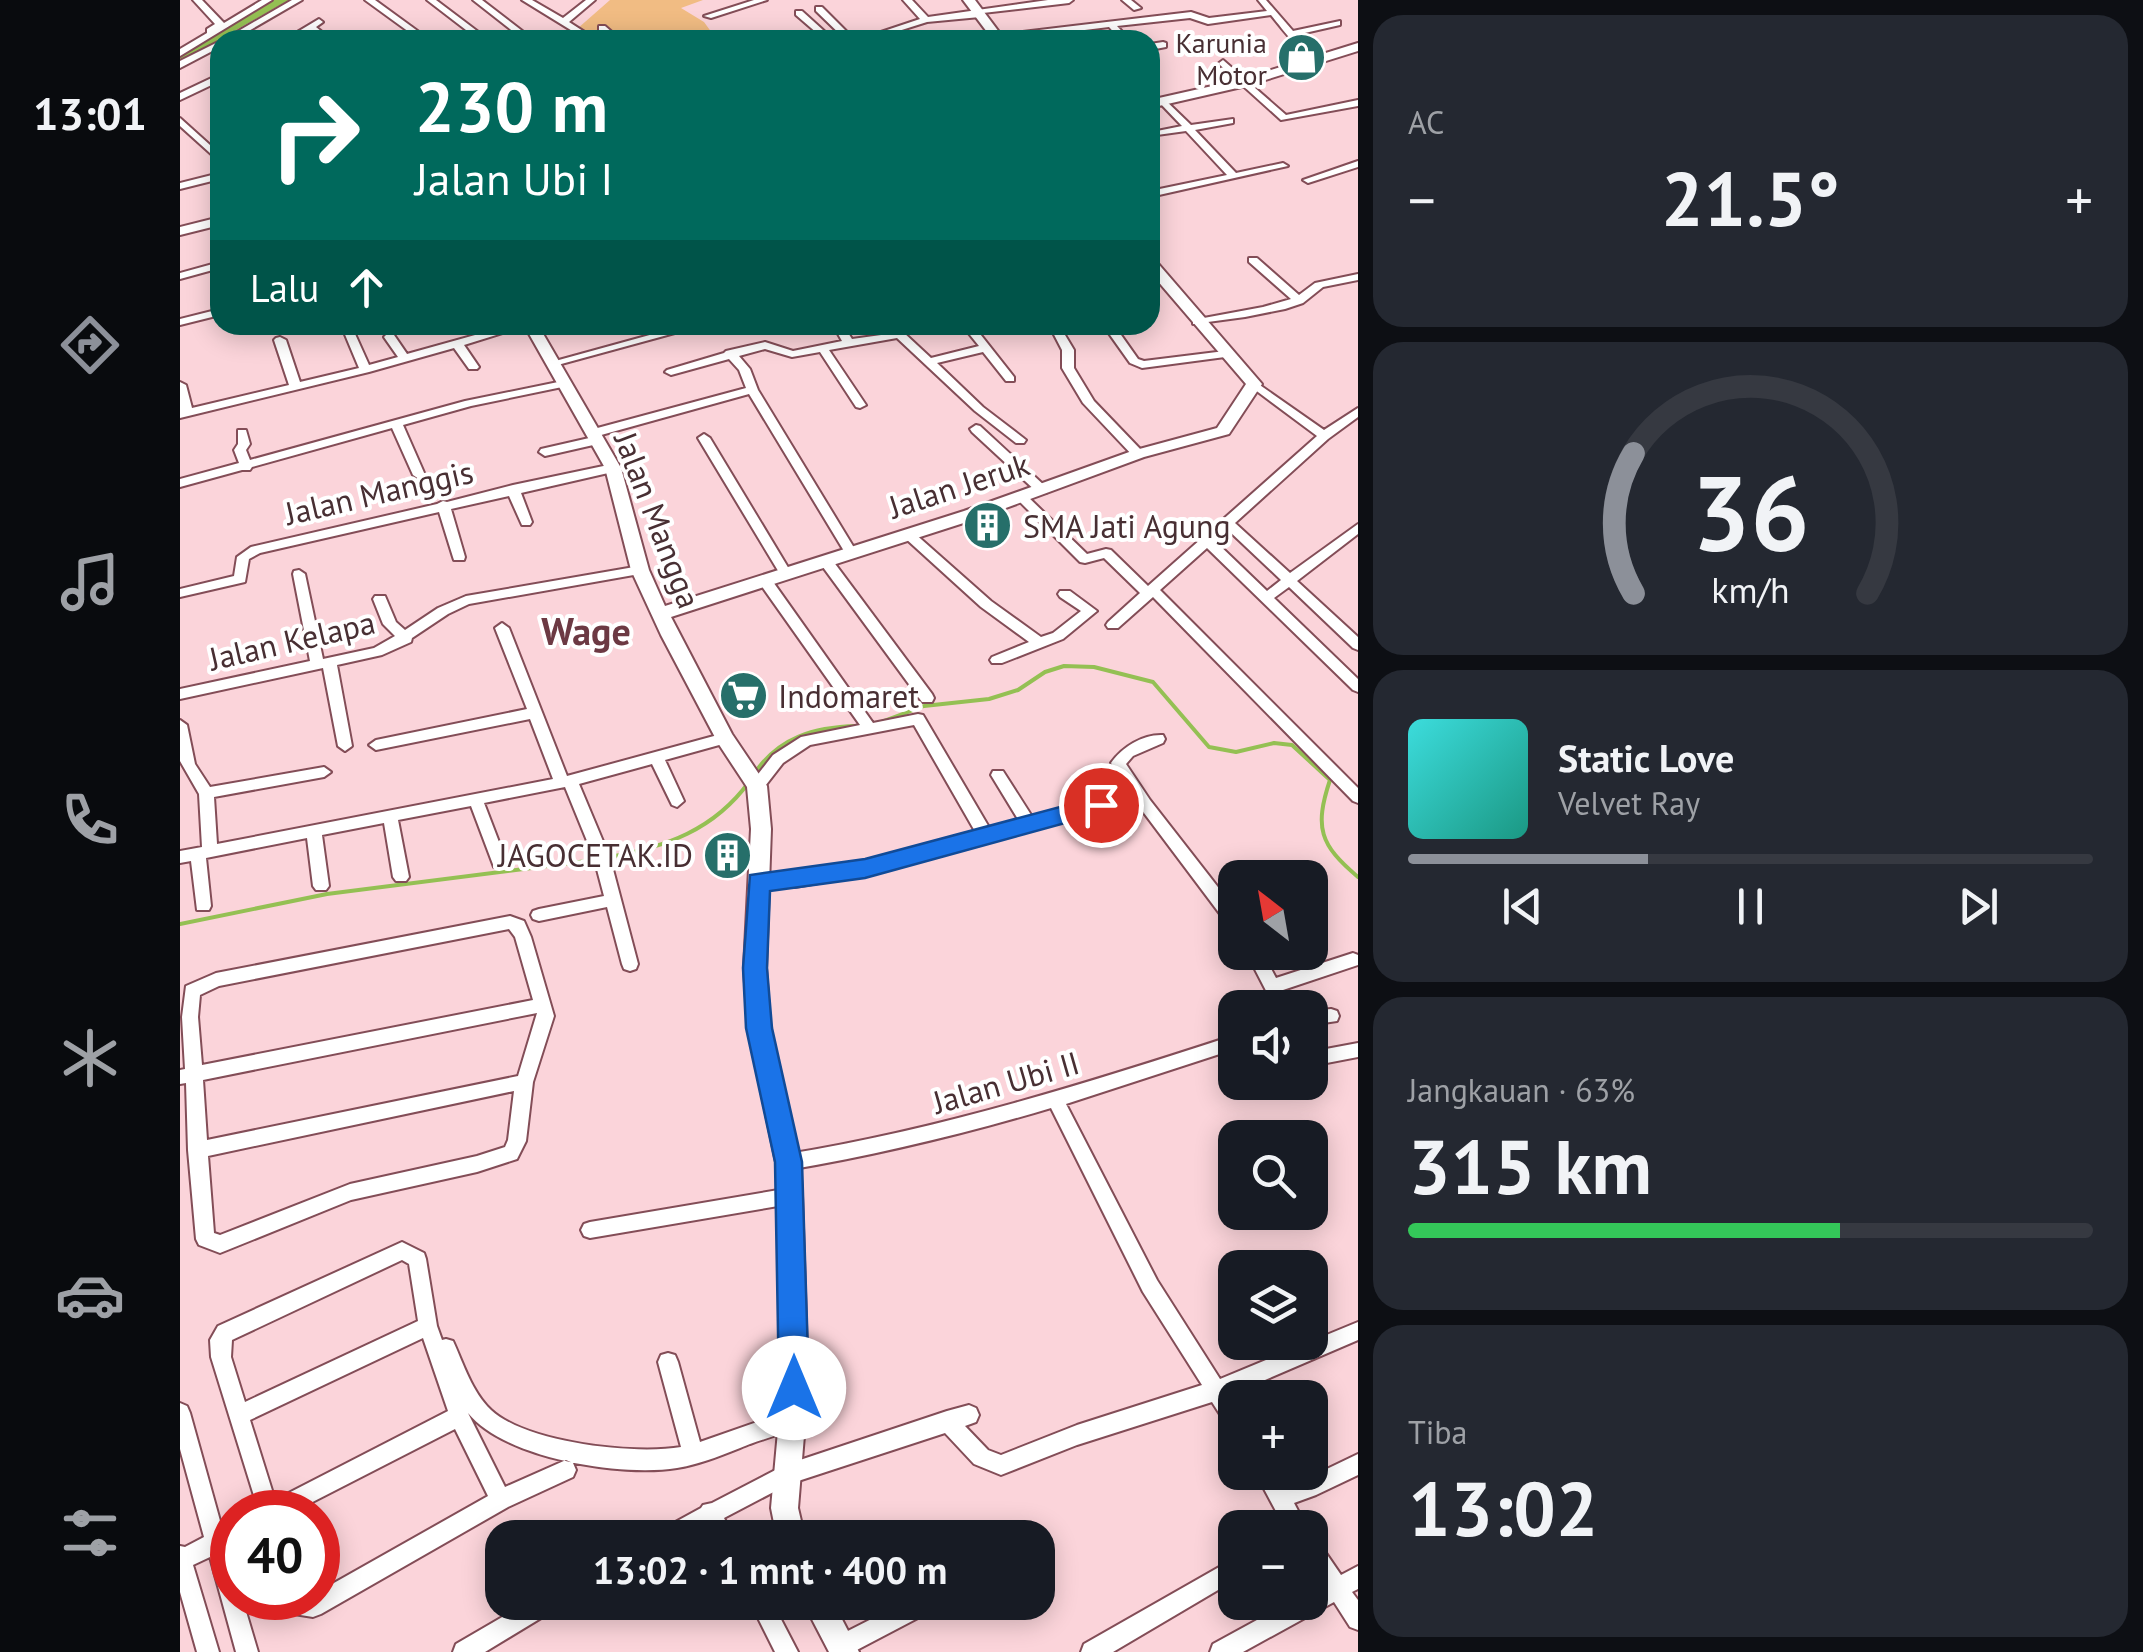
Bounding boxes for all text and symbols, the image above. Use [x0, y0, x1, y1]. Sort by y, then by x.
place label: Karunia Motor [1175, 24, 1267, 93]
shop icon: Karunia Motor [1276, 32, 1328, 84]
text: 230 m [415, 61, 608, 151]
icon: right [250, 70, 380, 200]
text: 13:01 [33, 84, 147, 142]
text: AC [1408, 101, 1444, 143]
text: Jalan Ubi I [415, 149, 613, 207]
text: 21.5° [1661, 150, 1840, 247]
text: − [1408, 164, 1436, 235]
text: + [2065, 164, 2093, 235]
icon: ahead [339, 260, 394, 315]
text: Lalu [250, 263, 319, 312]
icon: directions [55, 310, 125, 380]
street label: Jalan Mangga [604, 424, 711, 614]
street label: Jalan Jeruk [881, 442, 1035, 528]
text: 36 [1692, 445, 1809, 580]
street label: Jalan Manggis [279, 450, 477, 534]
building icon: SMA Jati Agung [962, 500, 1014, 552]
place label: SMA Jati Agung [1023, 505, 1231, 547]
icon: music [55, 547, 125, 617]
text: km/h [1711, 567, 1790, 613]
street label: Jalan Kelapa [203, 601, 379, 680]
district label: Wage [541, 606, 631, 655]
supermarket icon: Indomaret [717, 670, 769, 722]
place label: Indomaret [778, 675, 919, 717]
text: Static Love [1558, 733, 1734, 782]
pin [1059, 763, 1144, 848]
icon: arrive [1074, 778, 1129, 833]
text: Velvet Ray [1558, 782, 1700, 824]
icon: phone [55, 785, 125, 855]
building icon: JAGOCETAK.ID [702, 829, 754, 881]
place label: JAGOCETAK.ID [496, 834, 693, 876]
north arrow [1218, 860, 1328, 970]
map controls [1218, 860, 1328, 1620]
icon: previous [1495, 879, 1550, 934]
icon: pause [1723, 879, 1778, 934]
icon: next [1951, 879, 2006, 934]
button: sound [1218, 990, 1328, 1100]
icon: climate [55, 1023, 125, 1093]
street label: Jalan Ubi II [926, 1041, 1084, 1123]
text: Jangkauan · 63% [1408, 1069, 1635, 1111]
text: 315 km [1408, 1118, 1652, 1215]
button: search [1218, 1120, 1328, 1230]
button: layers [1218, 1250, 1328, 1360]
icon: car [55, 1260, 125, 1330]
position arrow [742, 1336, 846, 1440]
button: + [1218, 1380, 1328, 1490]
text: Tiba [1408, 1411, 1468, 1453]
text: 13:02 [1408, 1460, 1598, 1557]
speed limit sign: 40 [210, 1490, 340, 1620]
icon: filters [55, 1498, 125, 1568]
button: − [1218, 1510, 1328, 1620]
text: 13:02 · 1 mnt · 400 m [593, 1545, 947, 1594]

